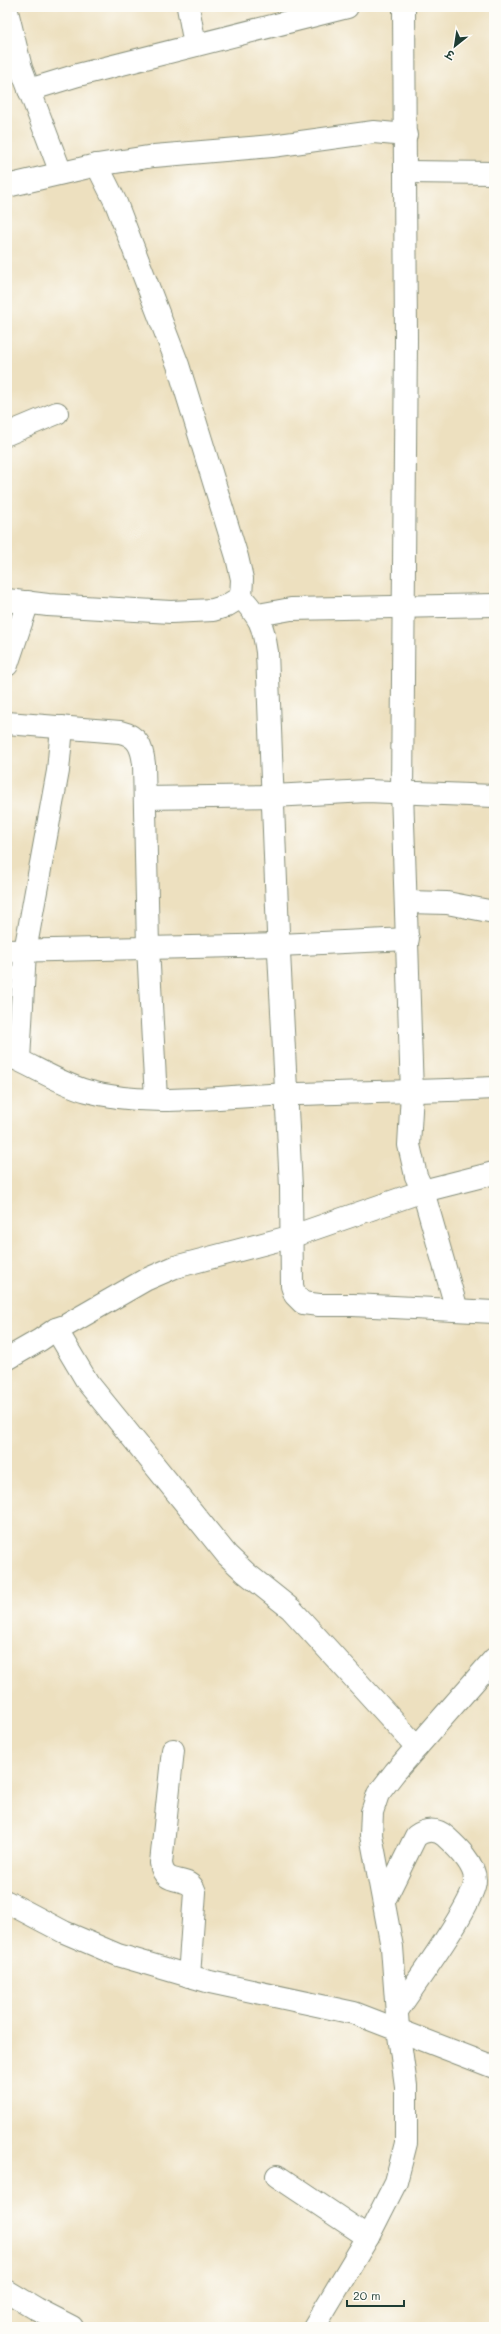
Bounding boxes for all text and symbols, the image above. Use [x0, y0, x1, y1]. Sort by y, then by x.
north arrow [435, 26, 475, 66]
text: उ [441, 46, 458, 64]
scale bar [347, 2282, 404, 2308]
text: 20 m [353, 2287, 381, 2303]

